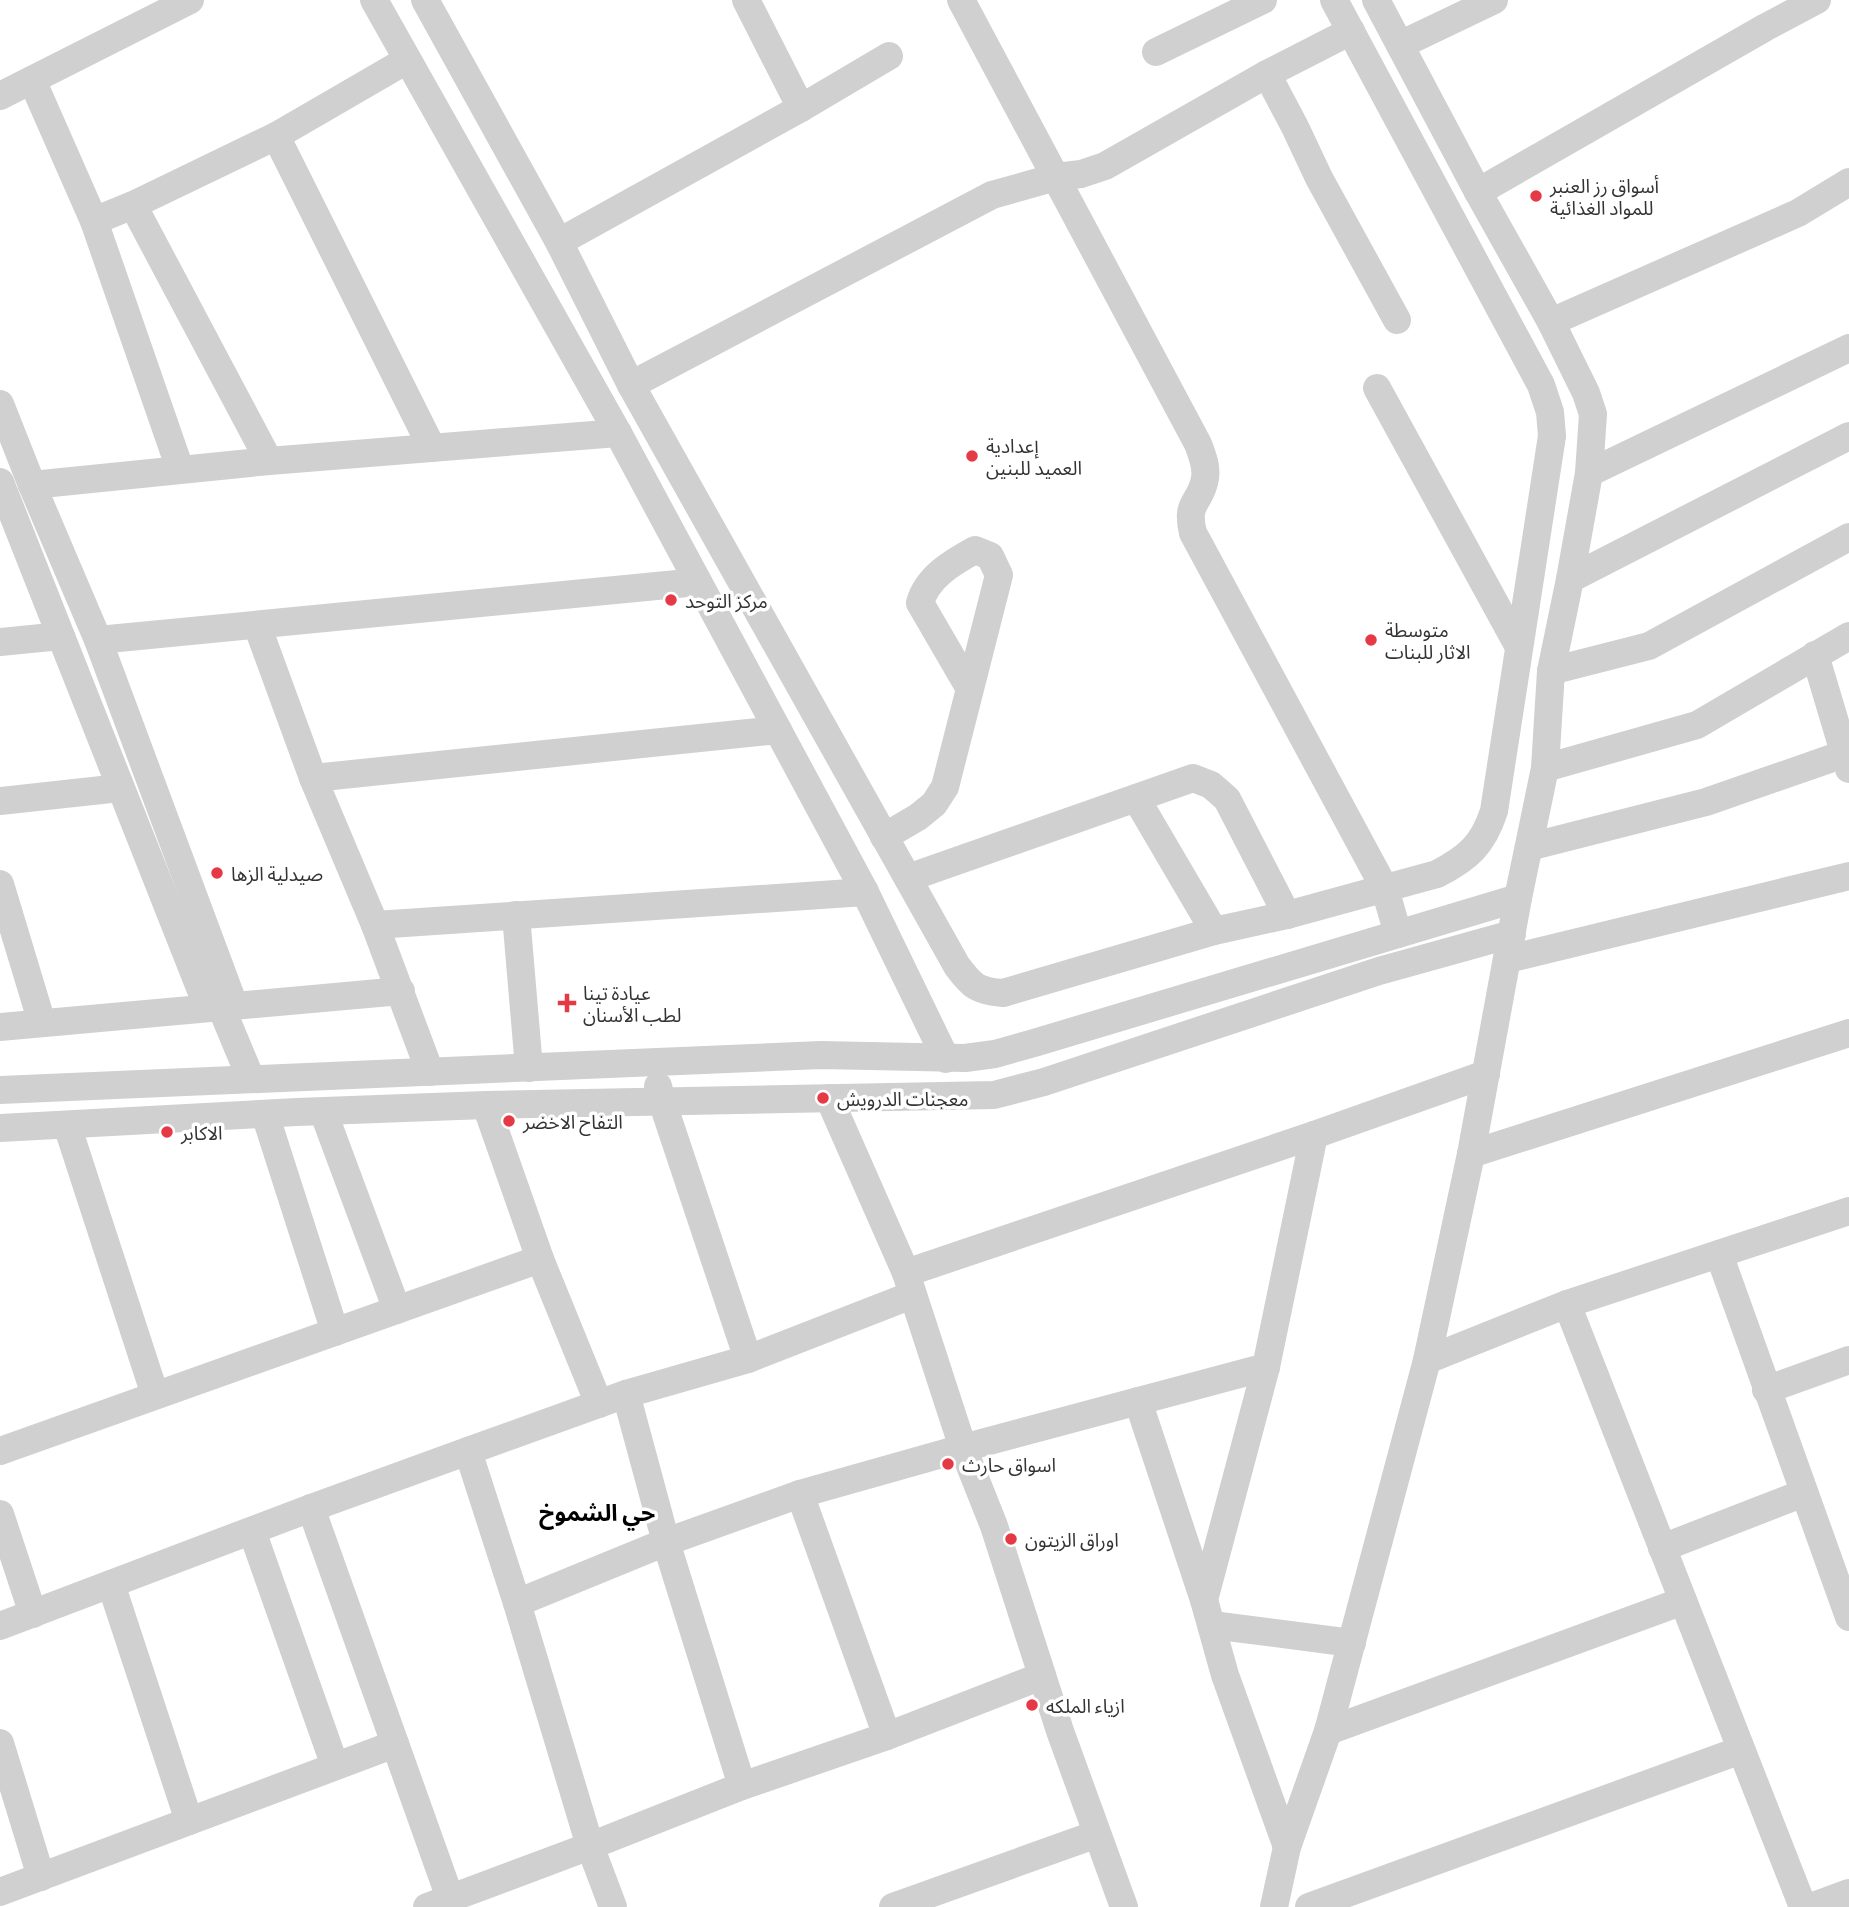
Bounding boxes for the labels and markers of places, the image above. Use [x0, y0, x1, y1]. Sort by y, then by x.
place label: أسواق رز العنبر للمواد الغذائية [1549, 174, 1659, 220]
marker: أسواق رز العنبر للمواد الغذائية [1528, 188, 1544, 204]
place label: إعدادية العميد للبنين [986, 434, 1082, 480]
marker: إعدادية العميد للبنين [964, 448, 980, 464]
place label: مركز التوحد [685, 589, 768, 613]
marker: مركز التوحد [663, 592, 679, 608]
place label: متوسطة الاثار للبنات [1385, 618, 1471, 664]
marker: متوسطة الاثار للبنات [1363, 632, 1379, 648]
place label: صيدلية الزها [231, 862, 323, 886]
marker: صيدلية الزها [209, 865, 225, 881]
place label: عيادة تينا لطب الأسنان [583, 981, 682, 1026]
marker: عيادة تينا لطب الأسنان [557, 993, 577, 1013]
place label: معجنات الدرويش [837, 1087, 969, 1111]
marker: معجنات الدرويش [815, 1090, 831, 1106]
place label: التفاح الاخضر [522, 1110, 623, 1136]
marker: التفاح الاخضر [501, 1113, 517, 1129]
place label: الاكابر [180, 1121, 223, 1145]
marker: الاكابر [159, 1124, 175, 1140]
place label: اسواق حارث [962, 1453, 1056, 1477]
marker: اسواق حارث [940, 1456, 956, 1472]
place label: اوراق الزيتون [1025, 1528, 1119, 1552]
marker: اوراق الزيتون [1003, 1531, 1019, 1547]
place label: ازياء الملكه [1046, 1694, 1125, 1718]
marker: ازياء الملكه [1024, 1697, 1040, 1713]

